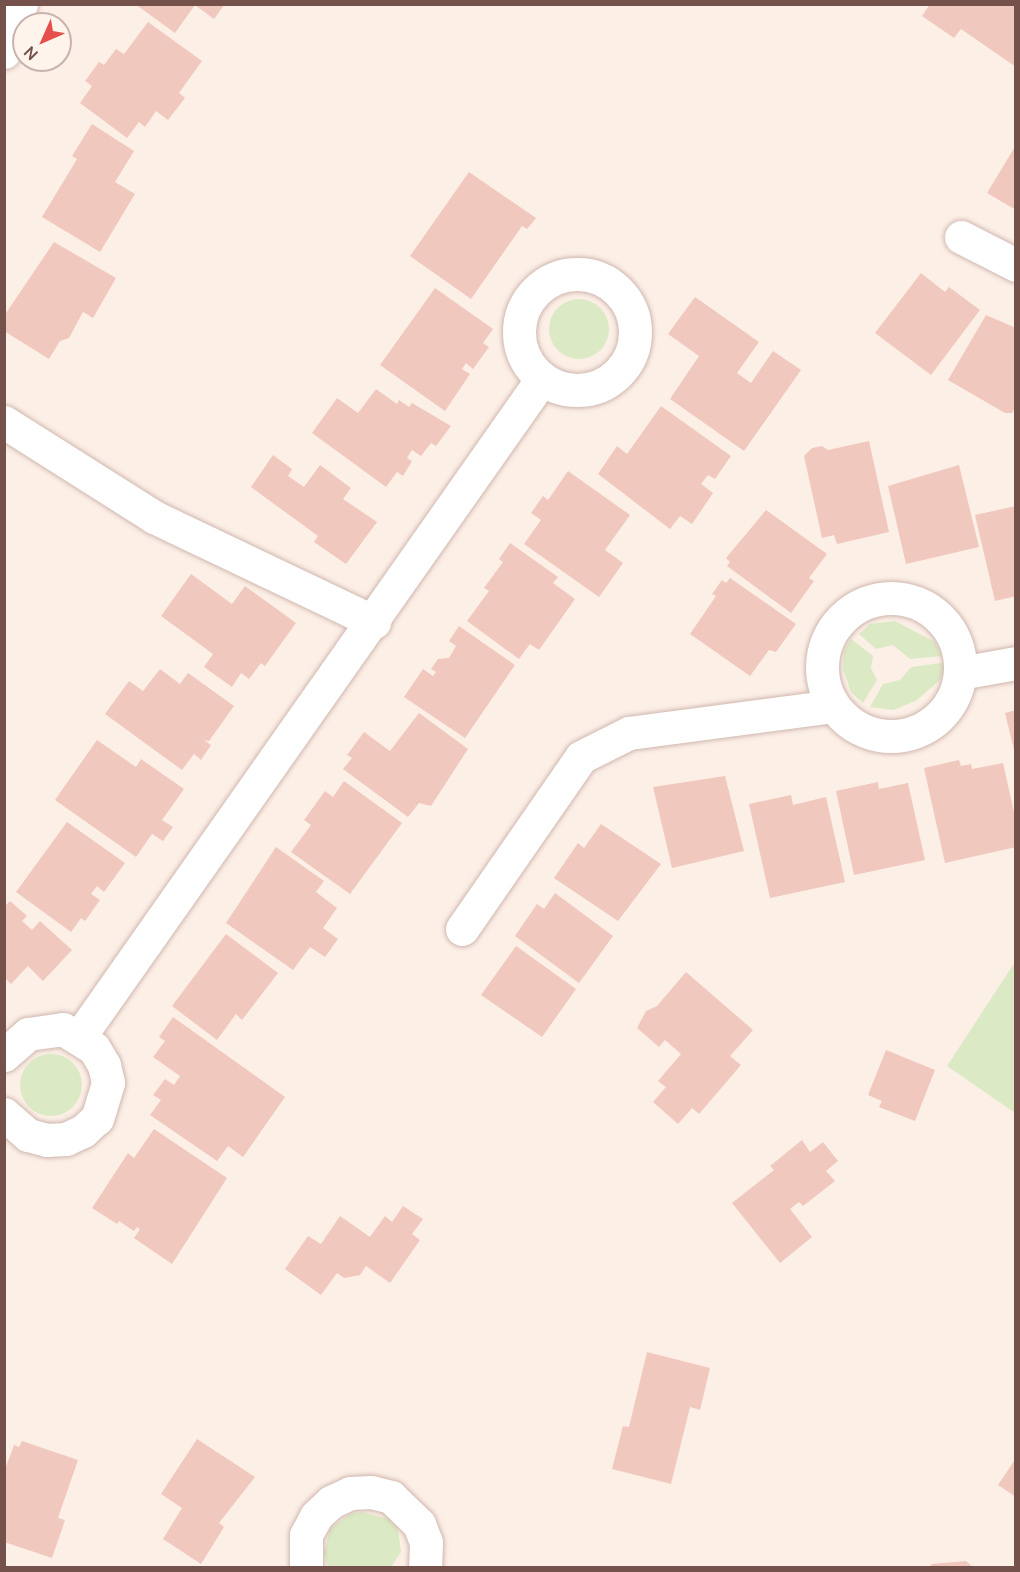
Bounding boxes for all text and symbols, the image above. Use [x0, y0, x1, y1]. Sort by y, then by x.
north arrow [12, 12, 72, 72]
text: N [19, 41, 43, 65]

